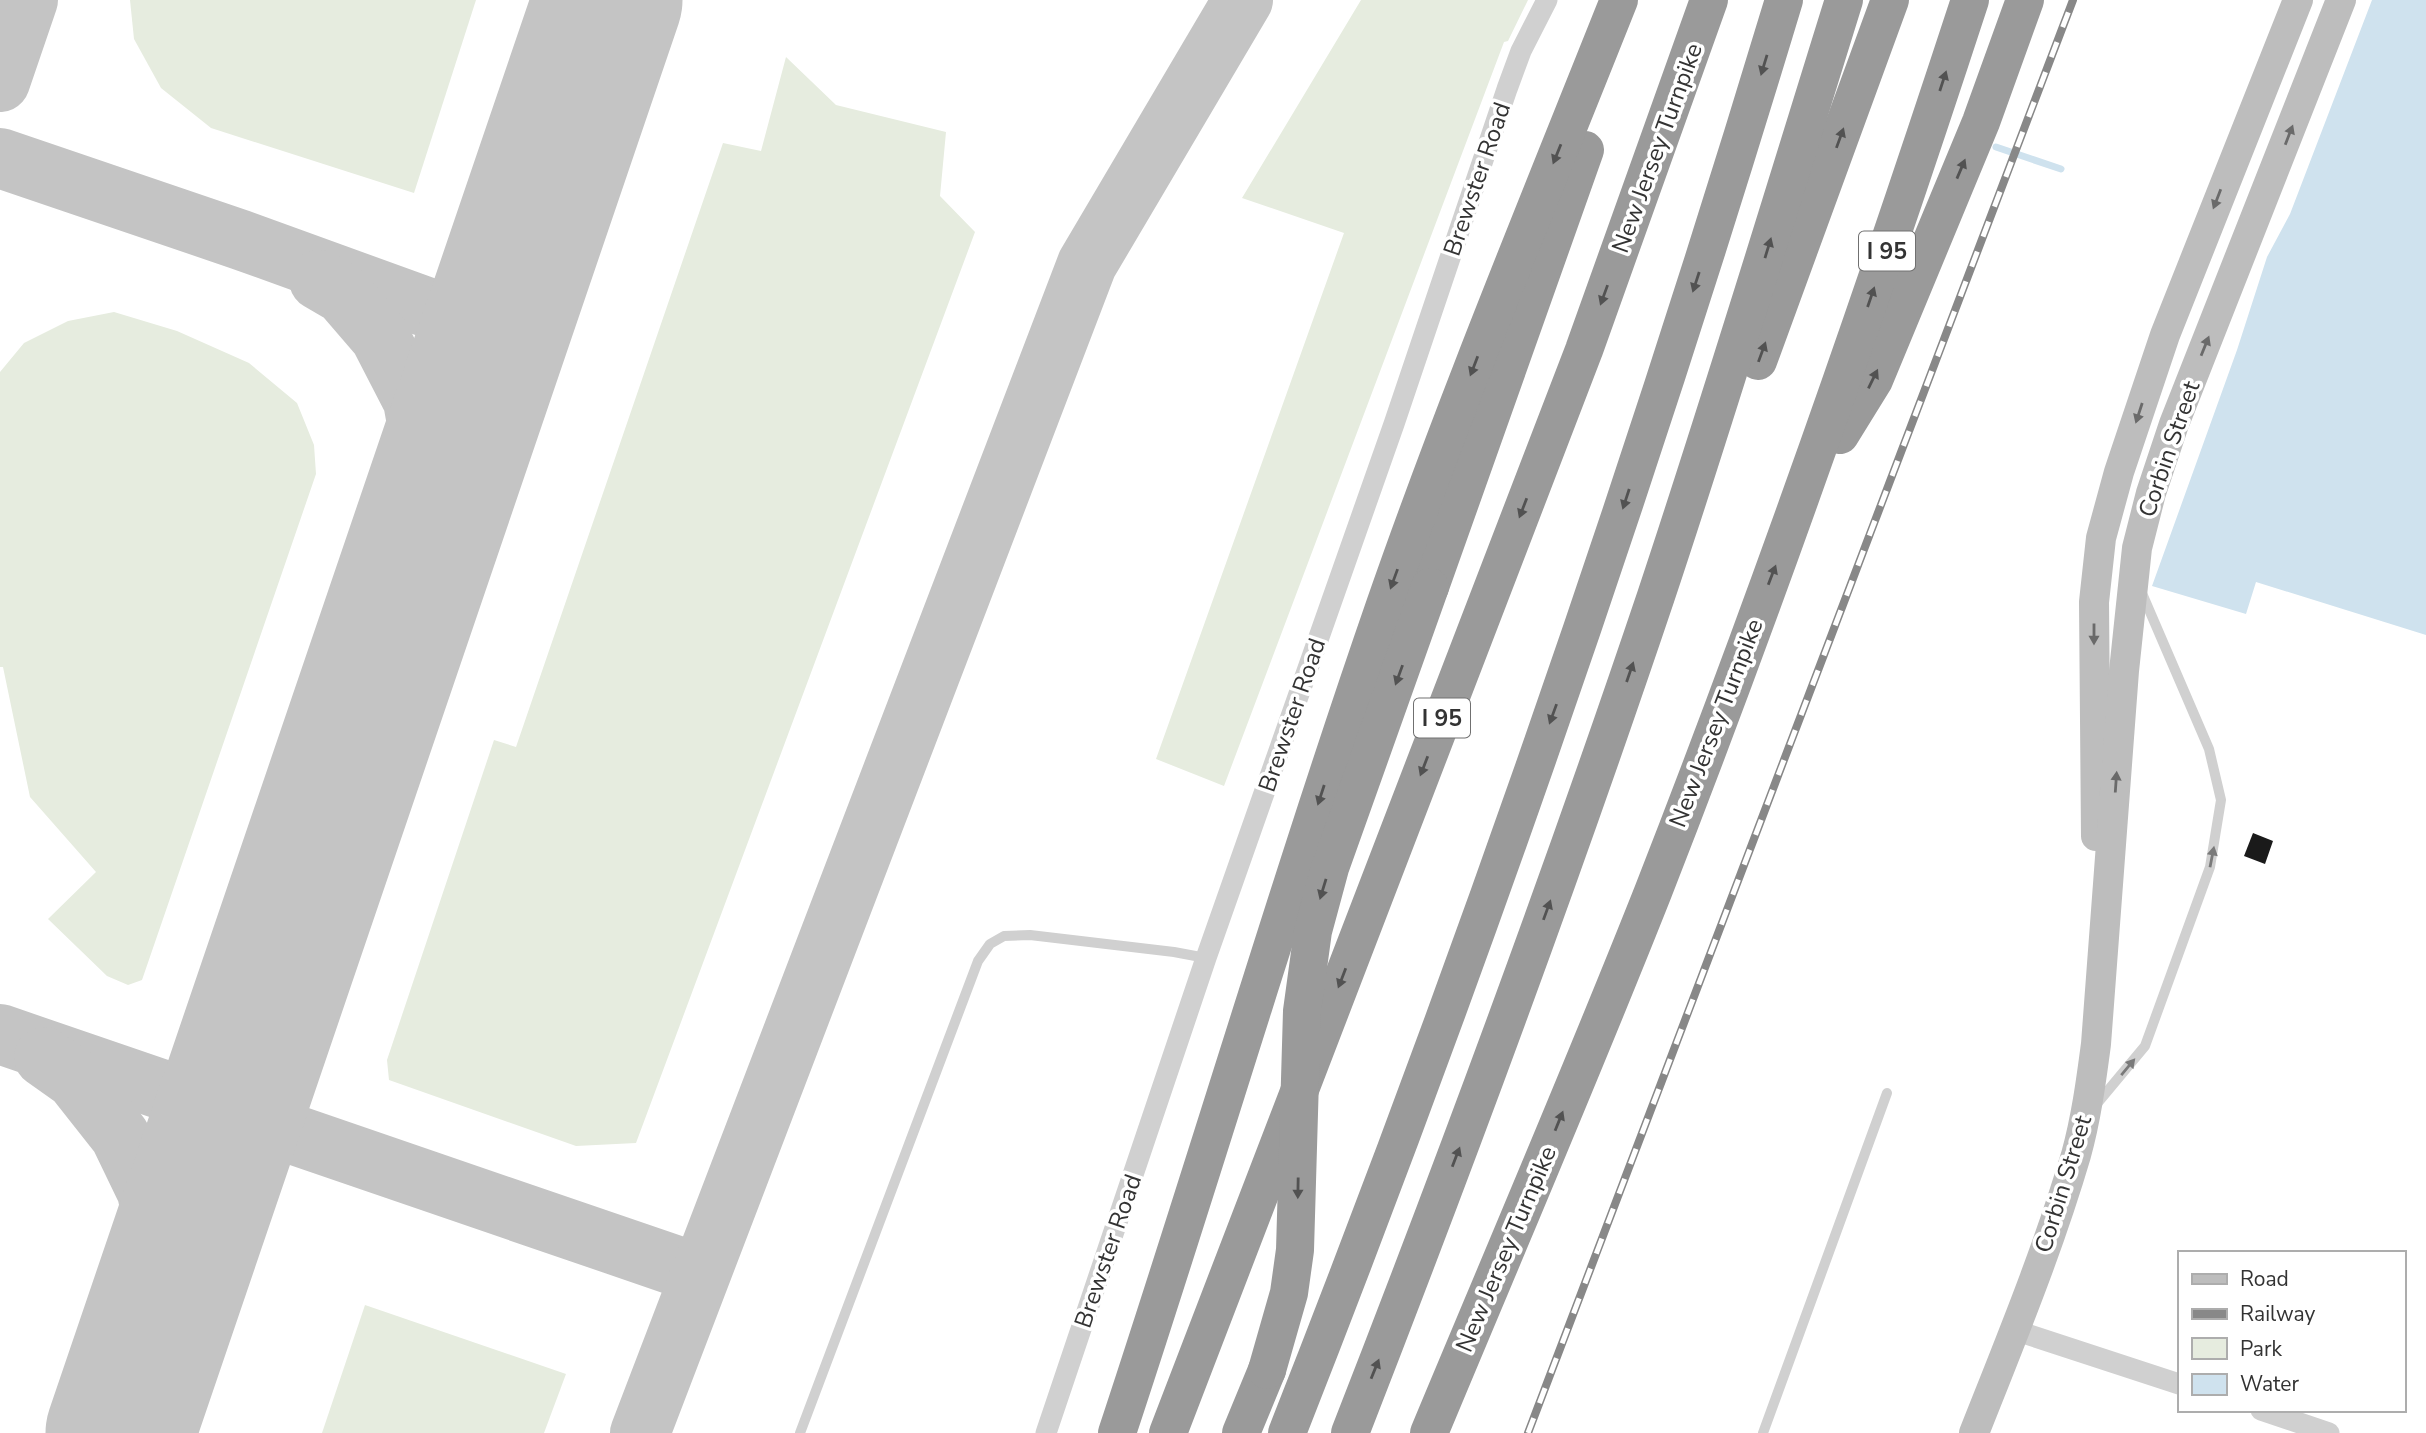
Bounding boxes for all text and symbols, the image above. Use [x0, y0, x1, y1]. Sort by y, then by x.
street label: New Jersey Turnpike [1604, 39, 1710, 257]
one-way arrow [1758, 55, 1768, 76]
one-way arrow [1938, 70, 1949, 91]
street label: Brewster Road [1436, 98, 1518, 260]
one-way arrow [2283, 124, 2294, 145]
one-way arrow [1835, 127, 1846, 148]
one-way arrow [1551, 144, 1562, 165]
one-way arrow [1956, 158, 1967, 179]
one-way arrow [2212, 189, 2223, 210]
road number: I 95 [1859, 232, 1915, 270]
one-way arrow [1764, 238, 1774, 259]
one-way arrow [1690, 272, 1701, 293]
one-way arrow [1598, 285, 1609, 306]
one-way arrow [1866, 286, 1877, 307]
one-way arrow [2199, 336, 2210, 357]
one-way arrow [1757, 341, 1768, 362]
one-way arrow [1468, 356, 1479, 377]
one-way arrow [1867, 368, 1879, 388]
street label: Corbin Street [2131, 376, 2207, 521]
one-way arrow [2133, 403, 2144, 424]
one-way arrow [1620, 489, 1631, 510]
one-way arrow [1518, 497, 1529, 518]
one-way arrow [1767, 565, 1778, 586]
one-way arrow [1388, 569, 1399, 590]
street label: New Jersey Turnpike [1661, 614, 1771, 832]
one-way arrow [2088, 624, 2100, 646]
street label: Brewster Road [1251, 634, 1333, 796]
one-way arrow [1625, 661, 1636, 682]
one-way arrow [1393, 664, 1404, 685]
road number: I 95 [1414, 698, 1470, 738]
one-way arrow [1547, 704, 1558, 725]
one-way arrow [1418, 755, 1429, 776]
one-way arrow [2111, 771, 2122, 793]
one-way arrow [1316, 784, 1326, 805]
one-way arrow [2207, 846, 2218, 868]
one-way arrow [1318, 879, 1328, 900]
one-way arrow [1542, 899, 1553, 920]
one-way arrow [1337, 968, 1348, 989]
one-way arrow [2120, 1058, 2135, 1076]
one-way arrow [1553, 1111, 1565, 1131]
street label: Corbin Street [2027, 1111, 2099, 1257]
street label: New Jersey Turnpike [1448, 1141, 1564, 1357]
one-way arrow [1450, 1146, 1461, 1167]
street label: Brewster Road [1067, 1170, 1149, 1332]
one-way arrow [1292, 1177, 1304, 1199]
legend [2178, 1251, 2405, 1412]
text: Road [2240, 1265, 2289, 1293]
text: Railway [2240, 1300, 2315, 1328]
text: Park [2240, 1335, 2282, 1363]
one-way arrow [1369, 1359, 1380, 1380]
text: Water [2240, 1370, 2299, 1398]

